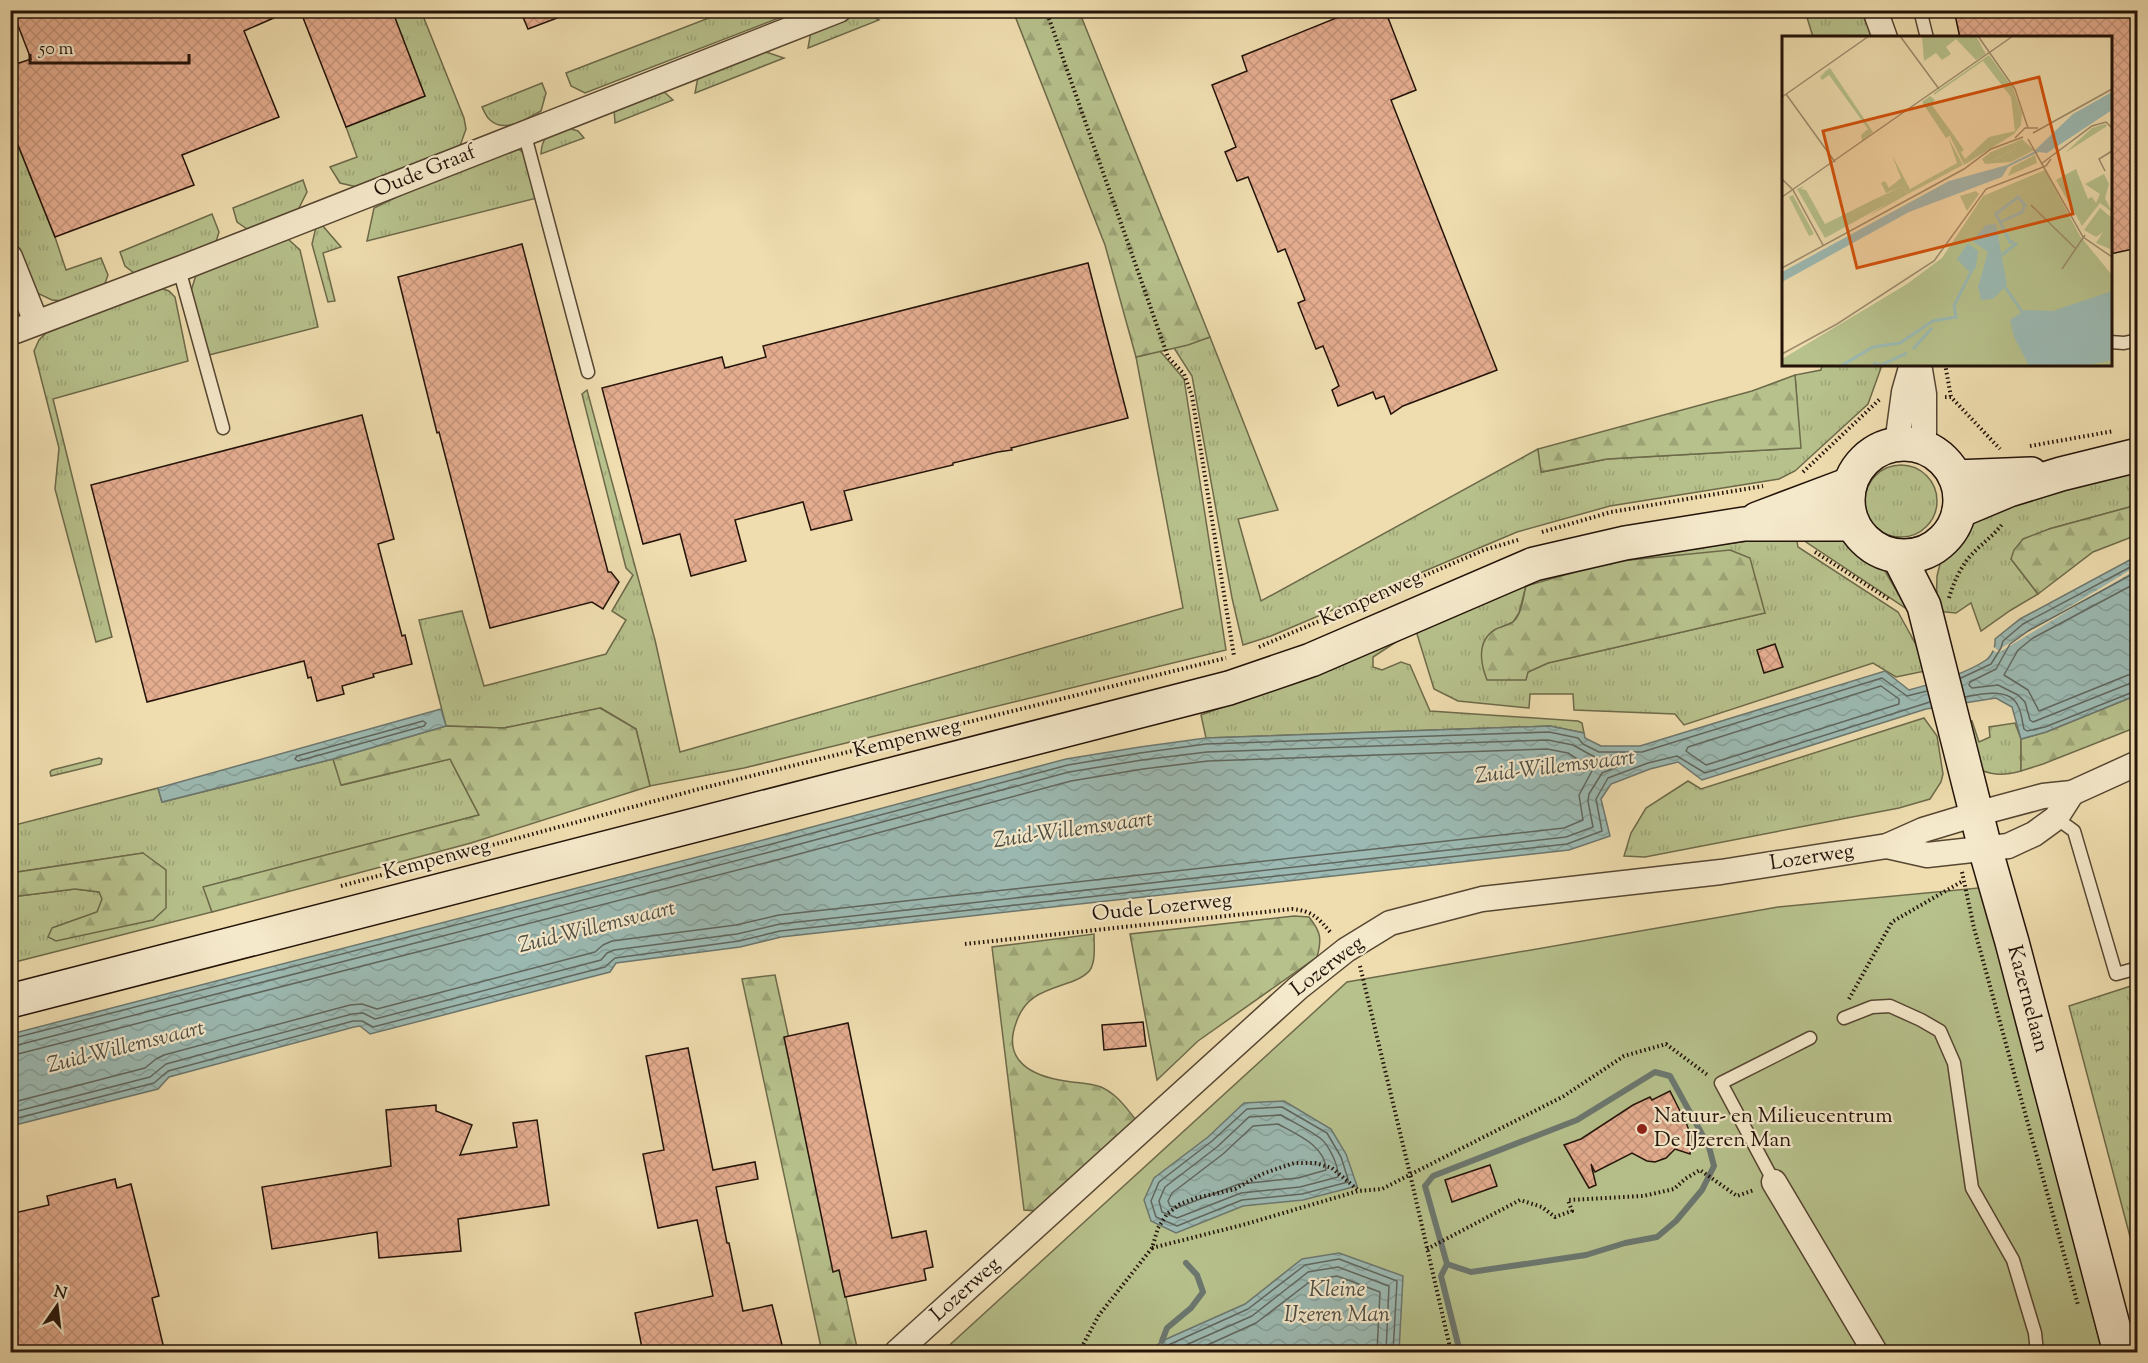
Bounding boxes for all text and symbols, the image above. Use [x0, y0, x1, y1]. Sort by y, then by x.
scale bar [30, 27, 189, 65]
inset map [1782, 36, 2112, 366]
text: 50 m [38, 37, 74, 63]
street label: Oude Graaf [370, 137, 482, 206]
street label: Kempenweg [1315, 563, 1427, 635]
street label: Kempenweg [850, 711, 964, 767]
water label: Zuid-Willemsvaart [1473, 742, 1637, 794]
water label: Zuid-Willemsvaart [991, 804, 1155, 858]
street label: Kempenweg [380, 831, 494, 889]
street label: Lozerweg [1768, 837, 1856, 879]
street label: Oude Lozerweg [1090, 886, 1234, 930]
water label: Zuid-Willemsvaart [515, 893, 679, 963]
street label: Lozerweg [1285, 929, 1371, 1005]
street label: Kazernelaan [1998, 942, 2056, 1056]
water label: Zuid-Willemsvaart [44, 1013, 208, 1083]
place label: Natuur- en Milieucentrum De IJzeren Man [1654, 1102, 1893, 1156]
marker: Natuur- en Milieucentrum De IJzeren Man [1635, 1122, 1649, 1136]
street label: Lozerweg [924, 1250, 1008, 1330]
water label: Kleine IJzeren Man [1284, 1275, 1390, 1332]
north arrow [27, 1276, 87, 1336]
text: N [51, 1281, 69, 1307]

